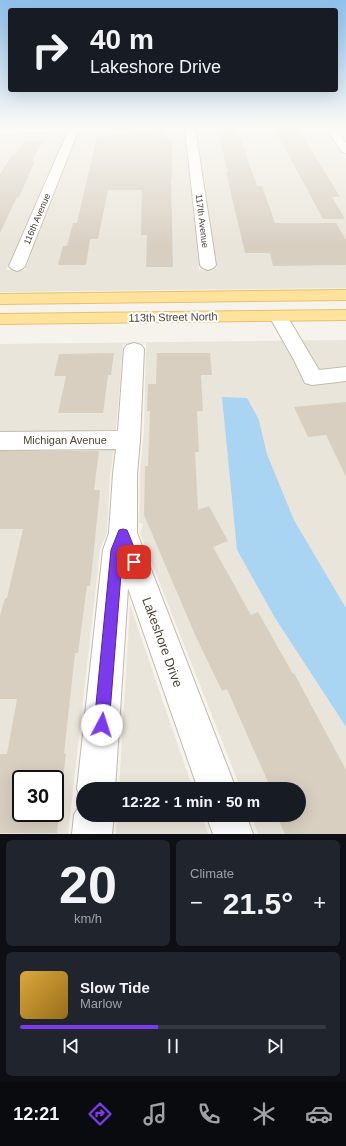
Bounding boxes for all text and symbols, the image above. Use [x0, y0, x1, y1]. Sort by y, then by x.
icon: right [24, 24, 76, 76]
text: 40 m [90, 24, 154, 55]
text: Lakeshore Drive [90, 57, 221, 77]
street label: 116th Avenue [22, 192, 52, 246]
street label: 117th Avenue [194, 193, 210, 249]
street label: 113th Street North [128, 310, 218, 324]
street label: Michigan Avenue [23, 434, 107, 446]
pin [117, 545, 151, 579]
icon: arrive [123, 551, 145, 573]
street label: Lakeshore Drive [139, 595, 186, 689]
position arrow [81, 704, 123, 746]
speed limit sign: 30 [12, 770, 64, 822]
text: 12:22 · 1 min · 50 m [122, 793, 260, 810]
text: 20 [59, 856, 117, 914]
text: Climate [190, 866, 234, 881]
text: 21.5° [223, 887, 293, 920]
text: − [190, 890, 203, 915]
text: + [313, 890, 326, 915]
text: km/h [74, 911, 102, 926]
text: Slow Tide [80, 979, 150, 996]
text: Marlow [80, 996, 122, 1011]
icon: previous [60, 1035, 82, 1057]
icon: pause [162, 1035, 184, 1057]
icon: next [264, 1035, 286, 1057]
icon: directions [86, 1100, 114, 1128]
icon: music [141, 1100, 169, 1128]
icon: phone [195, 1100, 223, 1128]
icon: climate [250, 1100, 278, 1128]
icon: car [305, 1100, 333, 1128]
text: 12:21 [13, 1104, 59, 1124]

